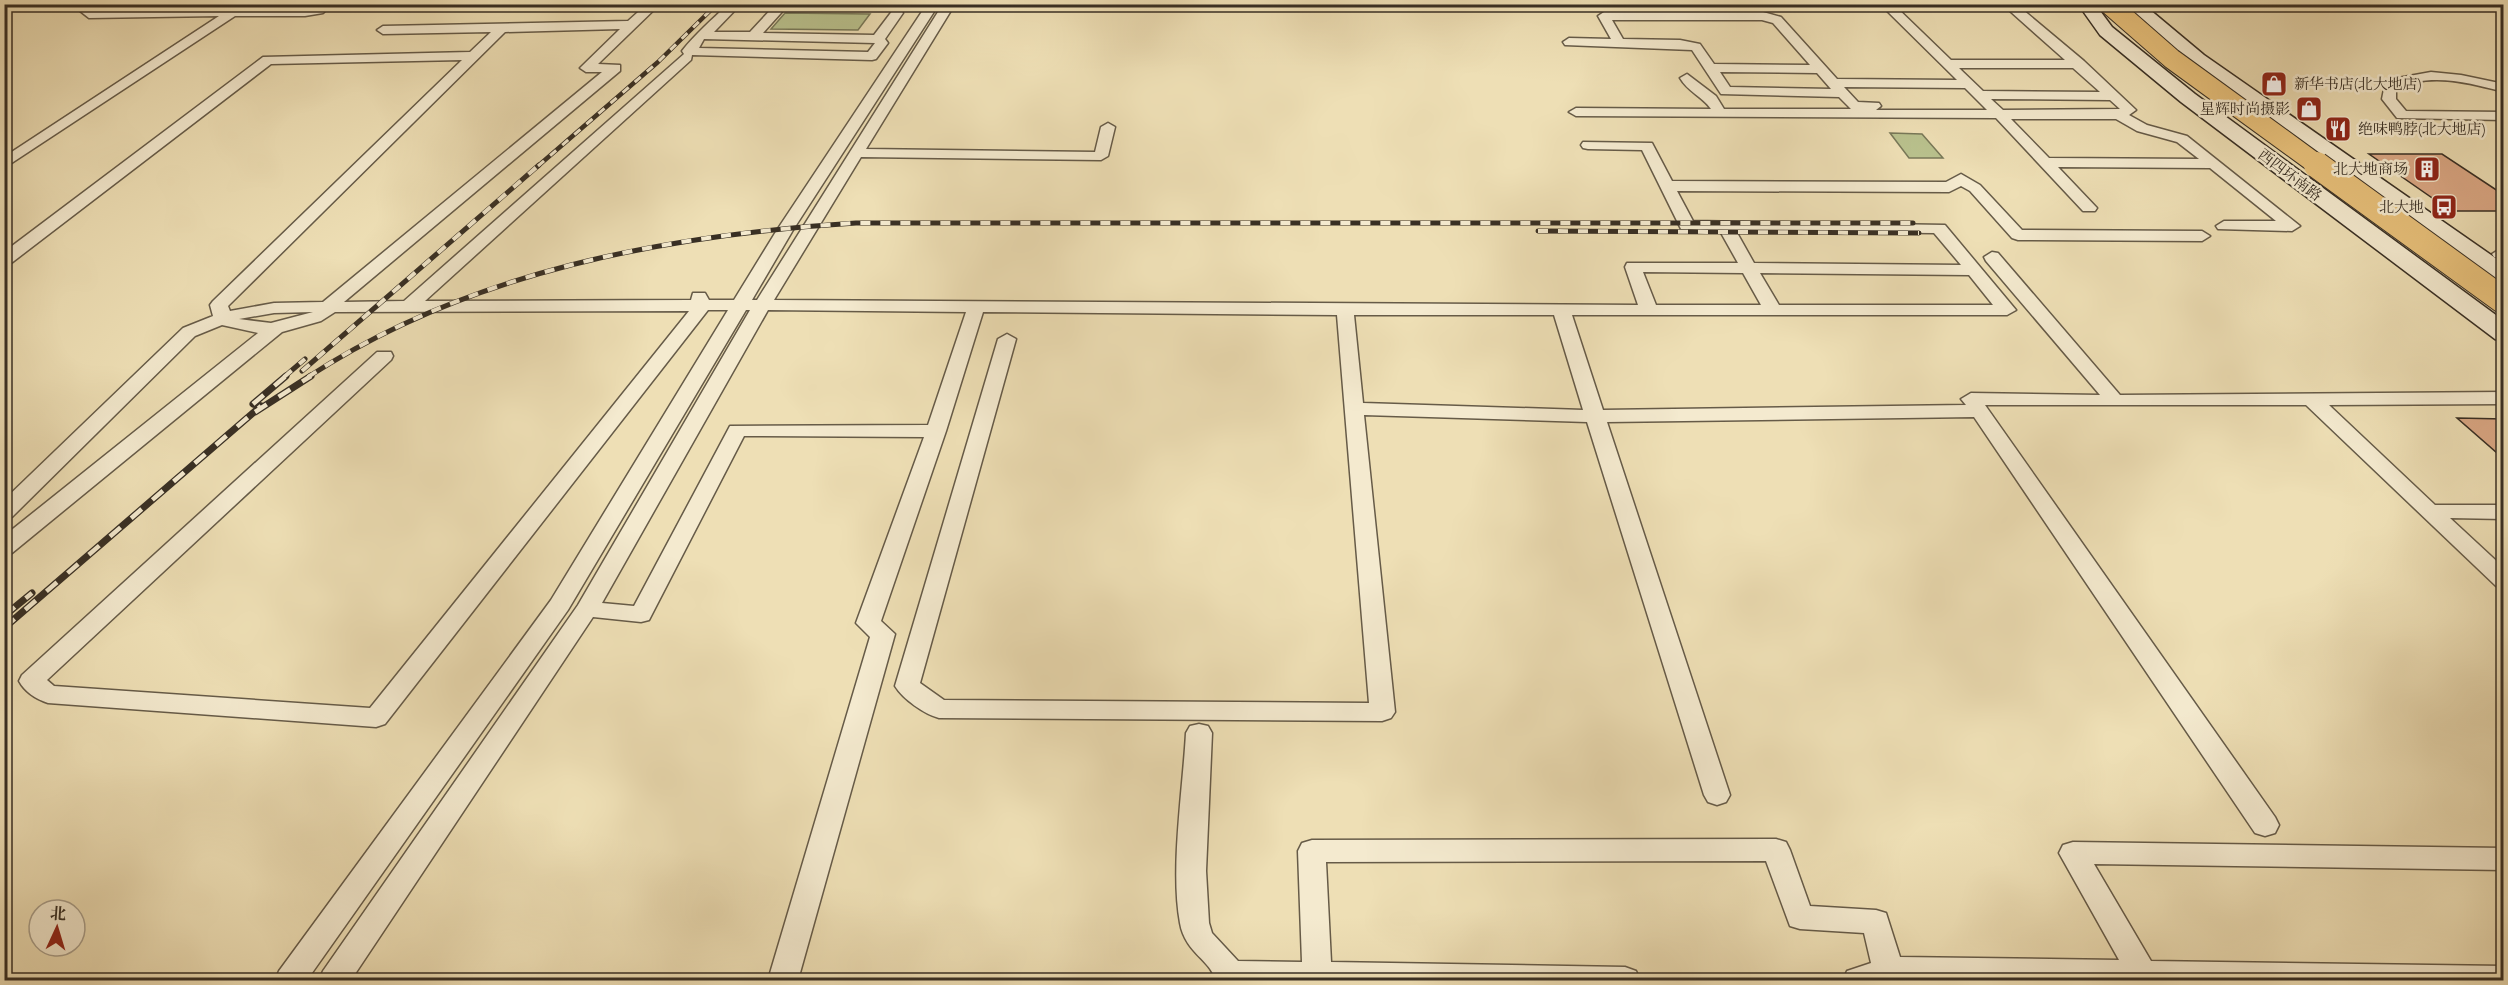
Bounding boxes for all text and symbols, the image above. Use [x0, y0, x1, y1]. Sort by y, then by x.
shop icon: 新华书店(北大地店) [2259, 69, 2289, 99]
place label: 新华书店(北大地店) [2294, 75, 2422, 94]
shop icon: 星辉时尚摄影 [2294, 94, 2324, 124]
place label: 星辉时尚摄影 [2200, 100, 2290, 119]
restaurant icon: 绝味鸭脖(北大地店) [2323, 114, 2353, 144]
place label: 绝味鸭脖(北大地店) [2358, 120, 2486, 139]
street label: 西四环南路 [2254, 145, 2325, 206]
building icon: 北大地商场 [2412, 154, 2442, 184]
place label: 北大地商场 [2333, 160, 2408, 179]
bus stop icon: 北大地 [2429, 192, 2459, 222]
place label: 北大地 [2379, 198, 2424, 217]
north arrow [27, 898, 87, 958]
text: 北 [49, 904, 67, 926]

